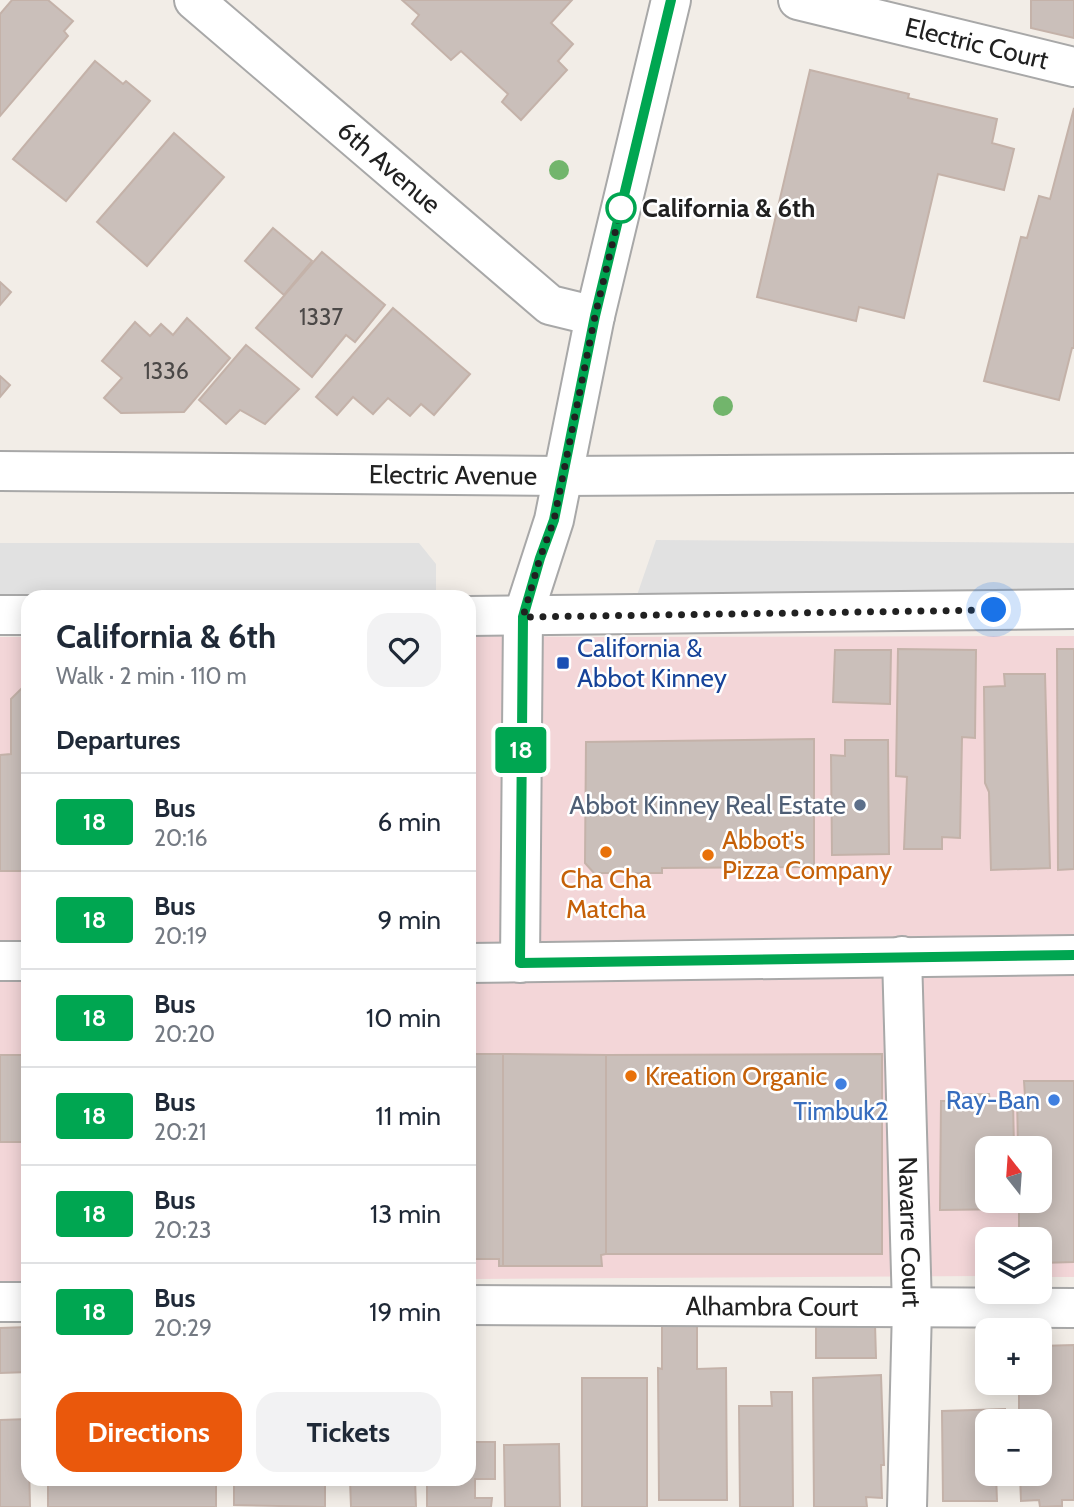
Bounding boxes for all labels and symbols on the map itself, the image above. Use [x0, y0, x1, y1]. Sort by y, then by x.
street label: Electric Court [902, 11, 1052, 76]
street label: 6th Avenue [331, 114, 447, 220]
place label: California & 6th [642, 192, 815, 224]
marker: California & 6th [606, 193, 636, 223]
house number: 1337 [299, 303, 343, 331]
house number: 1336 [143, 357, 189, 385]
street label: Electric Avenue [369, 458, 537, 492]
your location [976, 592, 1011, 627]
place label: California & Abbot Kinney [577, 632, 727, 694]
marker: California & Abbot Kinney [555, 655, 571, 671]
line badge: 18 [490, 727, 552, 773]
place label: Abbot Kinney Real Estate [569, 789, 846, 821]
marker: Abbot Kinney Real Estate [852, 797, 868, 813]
place label: Abbot's Pizza Company [722, 824, 892, 886]
marker: Cha Cha Matcha [598, 844, 614, 860]
marker: Abbot's Pizza Company [700, 847, 716, 863]
place label: Cha Cha Matcha [560, 863, 652, 925]
place label: Kreation Organic [645, 1060, 827, 1092]
marker: Kreation Organic [623, 1068, 639, 1084]
marker: Timbuk2 [833, 1076, 849, 1092]
place label: Ray-Ban [946, 1084, 1040, 1116]
marker: Ray-Ban [1046, 1092, 1062, 1108]
place label: Timbuk2 [793, 1095, 889, 1127]
north arrow [975, 1136, 1052, 1213]
street label: Navarre Court [892, 1156, 928, 1308]
street label: Alhambra Court [686, 1290, 859, 1323]

